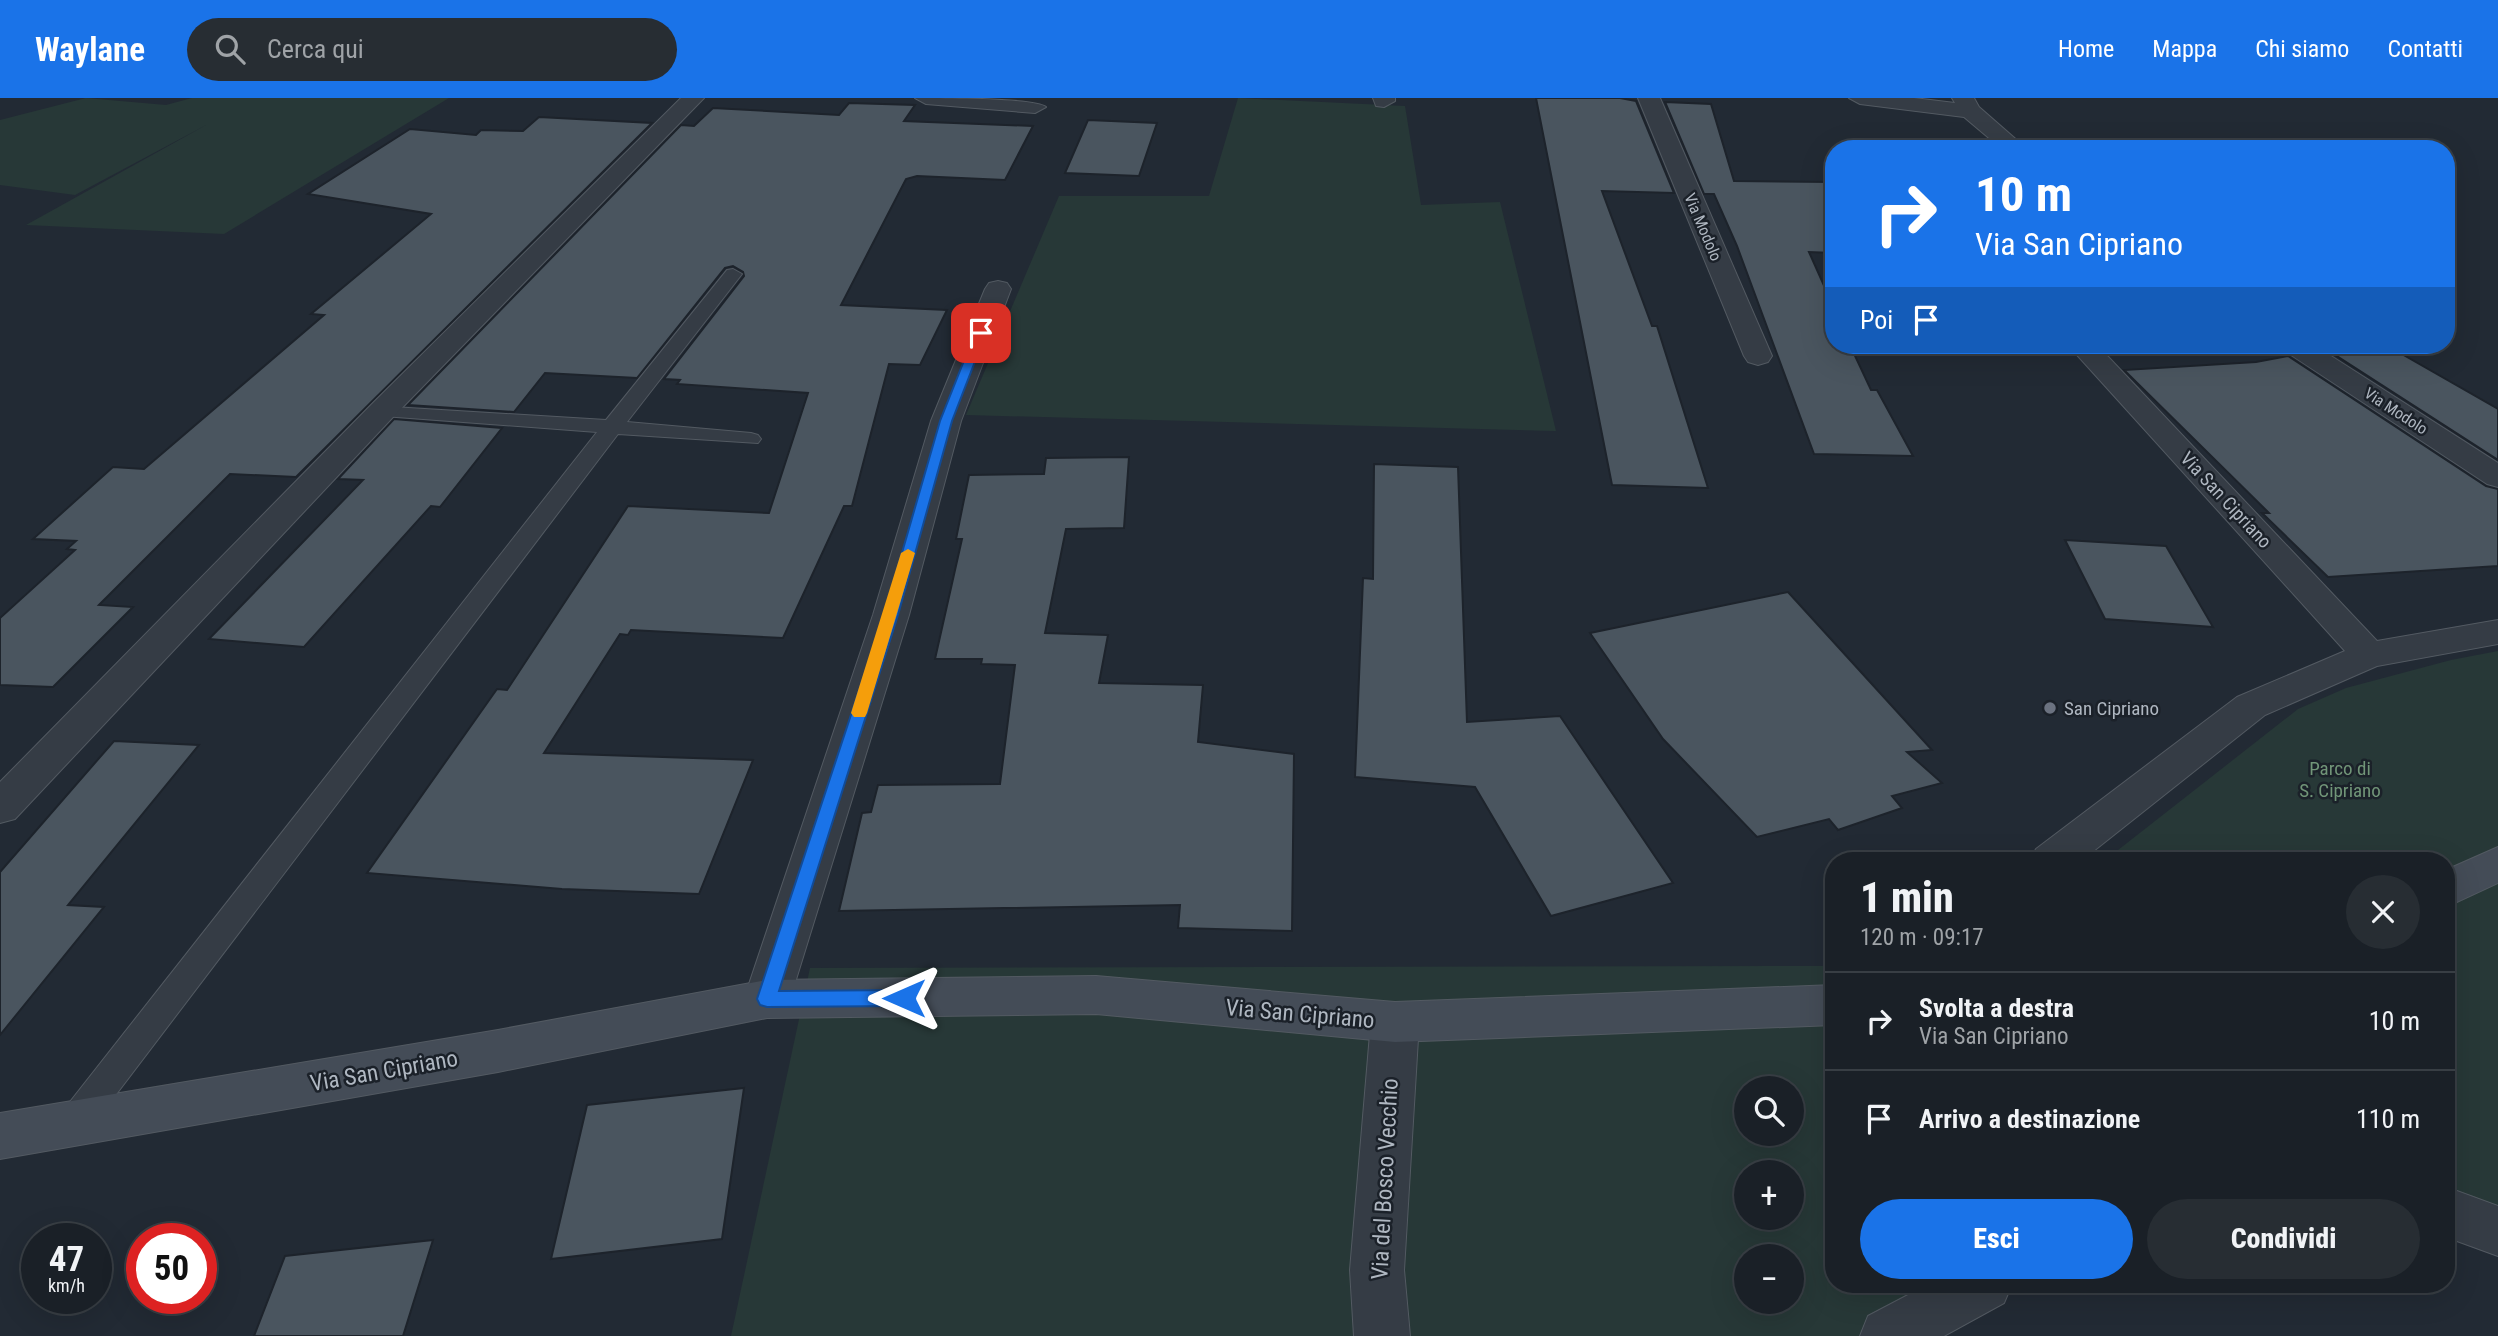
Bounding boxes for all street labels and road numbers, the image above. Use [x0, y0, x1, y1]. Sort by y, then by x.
street label: Via Modolo [1680, 190, 1726, 264]
street label: Via Modolo [2361, 383, 2431, 439]
street label: Via San Cipriano [2175, 447, 2277, 553]
street label: Via San Cipriano [1224, 994, 1376, 1034]
street label: Via San Cipriano [308, 1045, 460, 1097]
street label: Via del Bosco Vecchio [1366, 1078, 1404, 1280]

